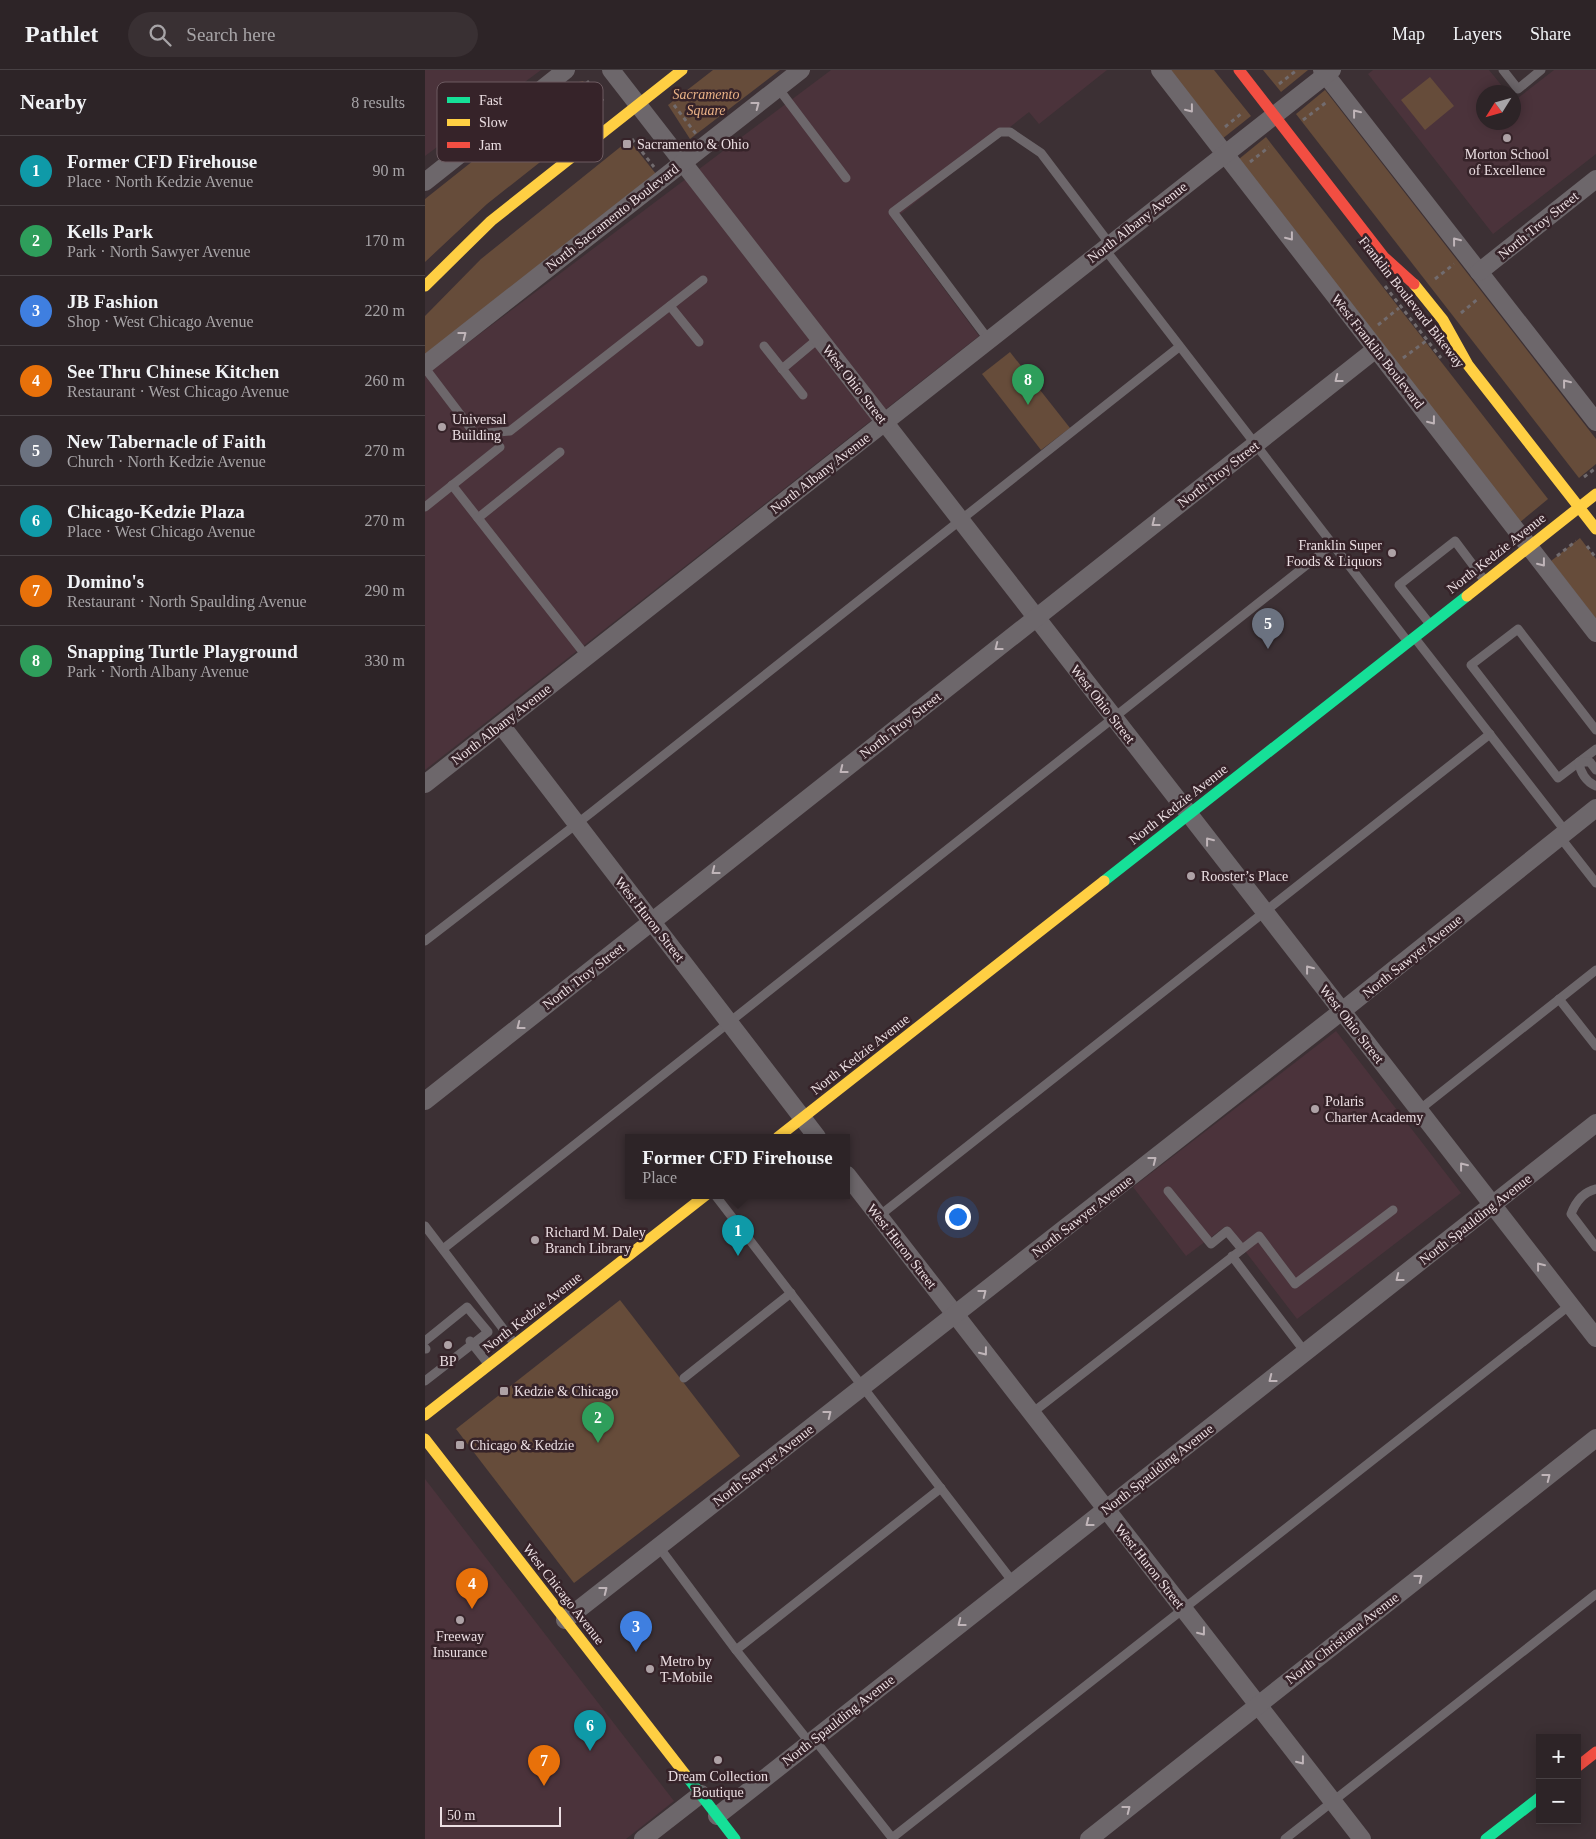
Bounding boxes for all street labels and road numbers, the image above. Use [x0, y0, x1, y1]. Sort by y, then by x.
street label: North Sacramento Boulevard [543, 161, 682, 274]
street label: North Albany Avenue [1085, 179, 1190, 266]
street label: North Troy Street [1495, 188, 1582, 262]
street label: Franklin Boulevard Bikeway [1356, 234, 1468, 371]
street label: West Franklin Boulevard [1328, 291, 1427, 411]
street label: West Ohio Street [819, 342, 890, 427]
street label: North Albany Avenue [768, 430, 873, 517]
street label: North Troy Street [1175, 438, 1262, 511]
street label: North Kedzie Avenue [1444, 510, 1549, 597]
street label: West Ohio Street [1067, 662, 1138, 747]
street label: North Albany Avenue [449, 681, 554, 768]
street label: North Troy Street [857, 689, 944, 762]
street label: North Kedzie Avenue [1126, 761, 1231, 848]
street label: West Huron Street [612, 874, 687, 965]
street label: North Sawyer Avenue [1360, 912, 1465, 1001]
street label: North Troy Street [540, 940, 627, 1013]
street label: West Ohio Street [1316, 982, 1387, 1067]
street label: North Kedzie Avenue [808, 1011, 913, 1098]
street label: North Spaulding Avenue [1416, 1171, 1534, 1268]
street label: North Sawyer Avenue [1029, 1173, 1136, 1260]
street label: West Huron Street [864, 1201, 939, 1292]
street label: North Kedzie Avenue [480, 1269, 585, 1356]
street label: North Spaulding Avenue [1098, 1421, 1216, 1518]
street label: North Sawyer Avenue [710, 1422, 817, 1509]
street label: West Huron Street [1112, 1521, 1187, 1612]
street label: West Chicago Avenue [520, 1541, 607, 1647]
street label: North Christiana Avenue [1283, 1590, 1402, 1687]
street label: North Spaulding Avenue [779, 1672, 897, 1769]

